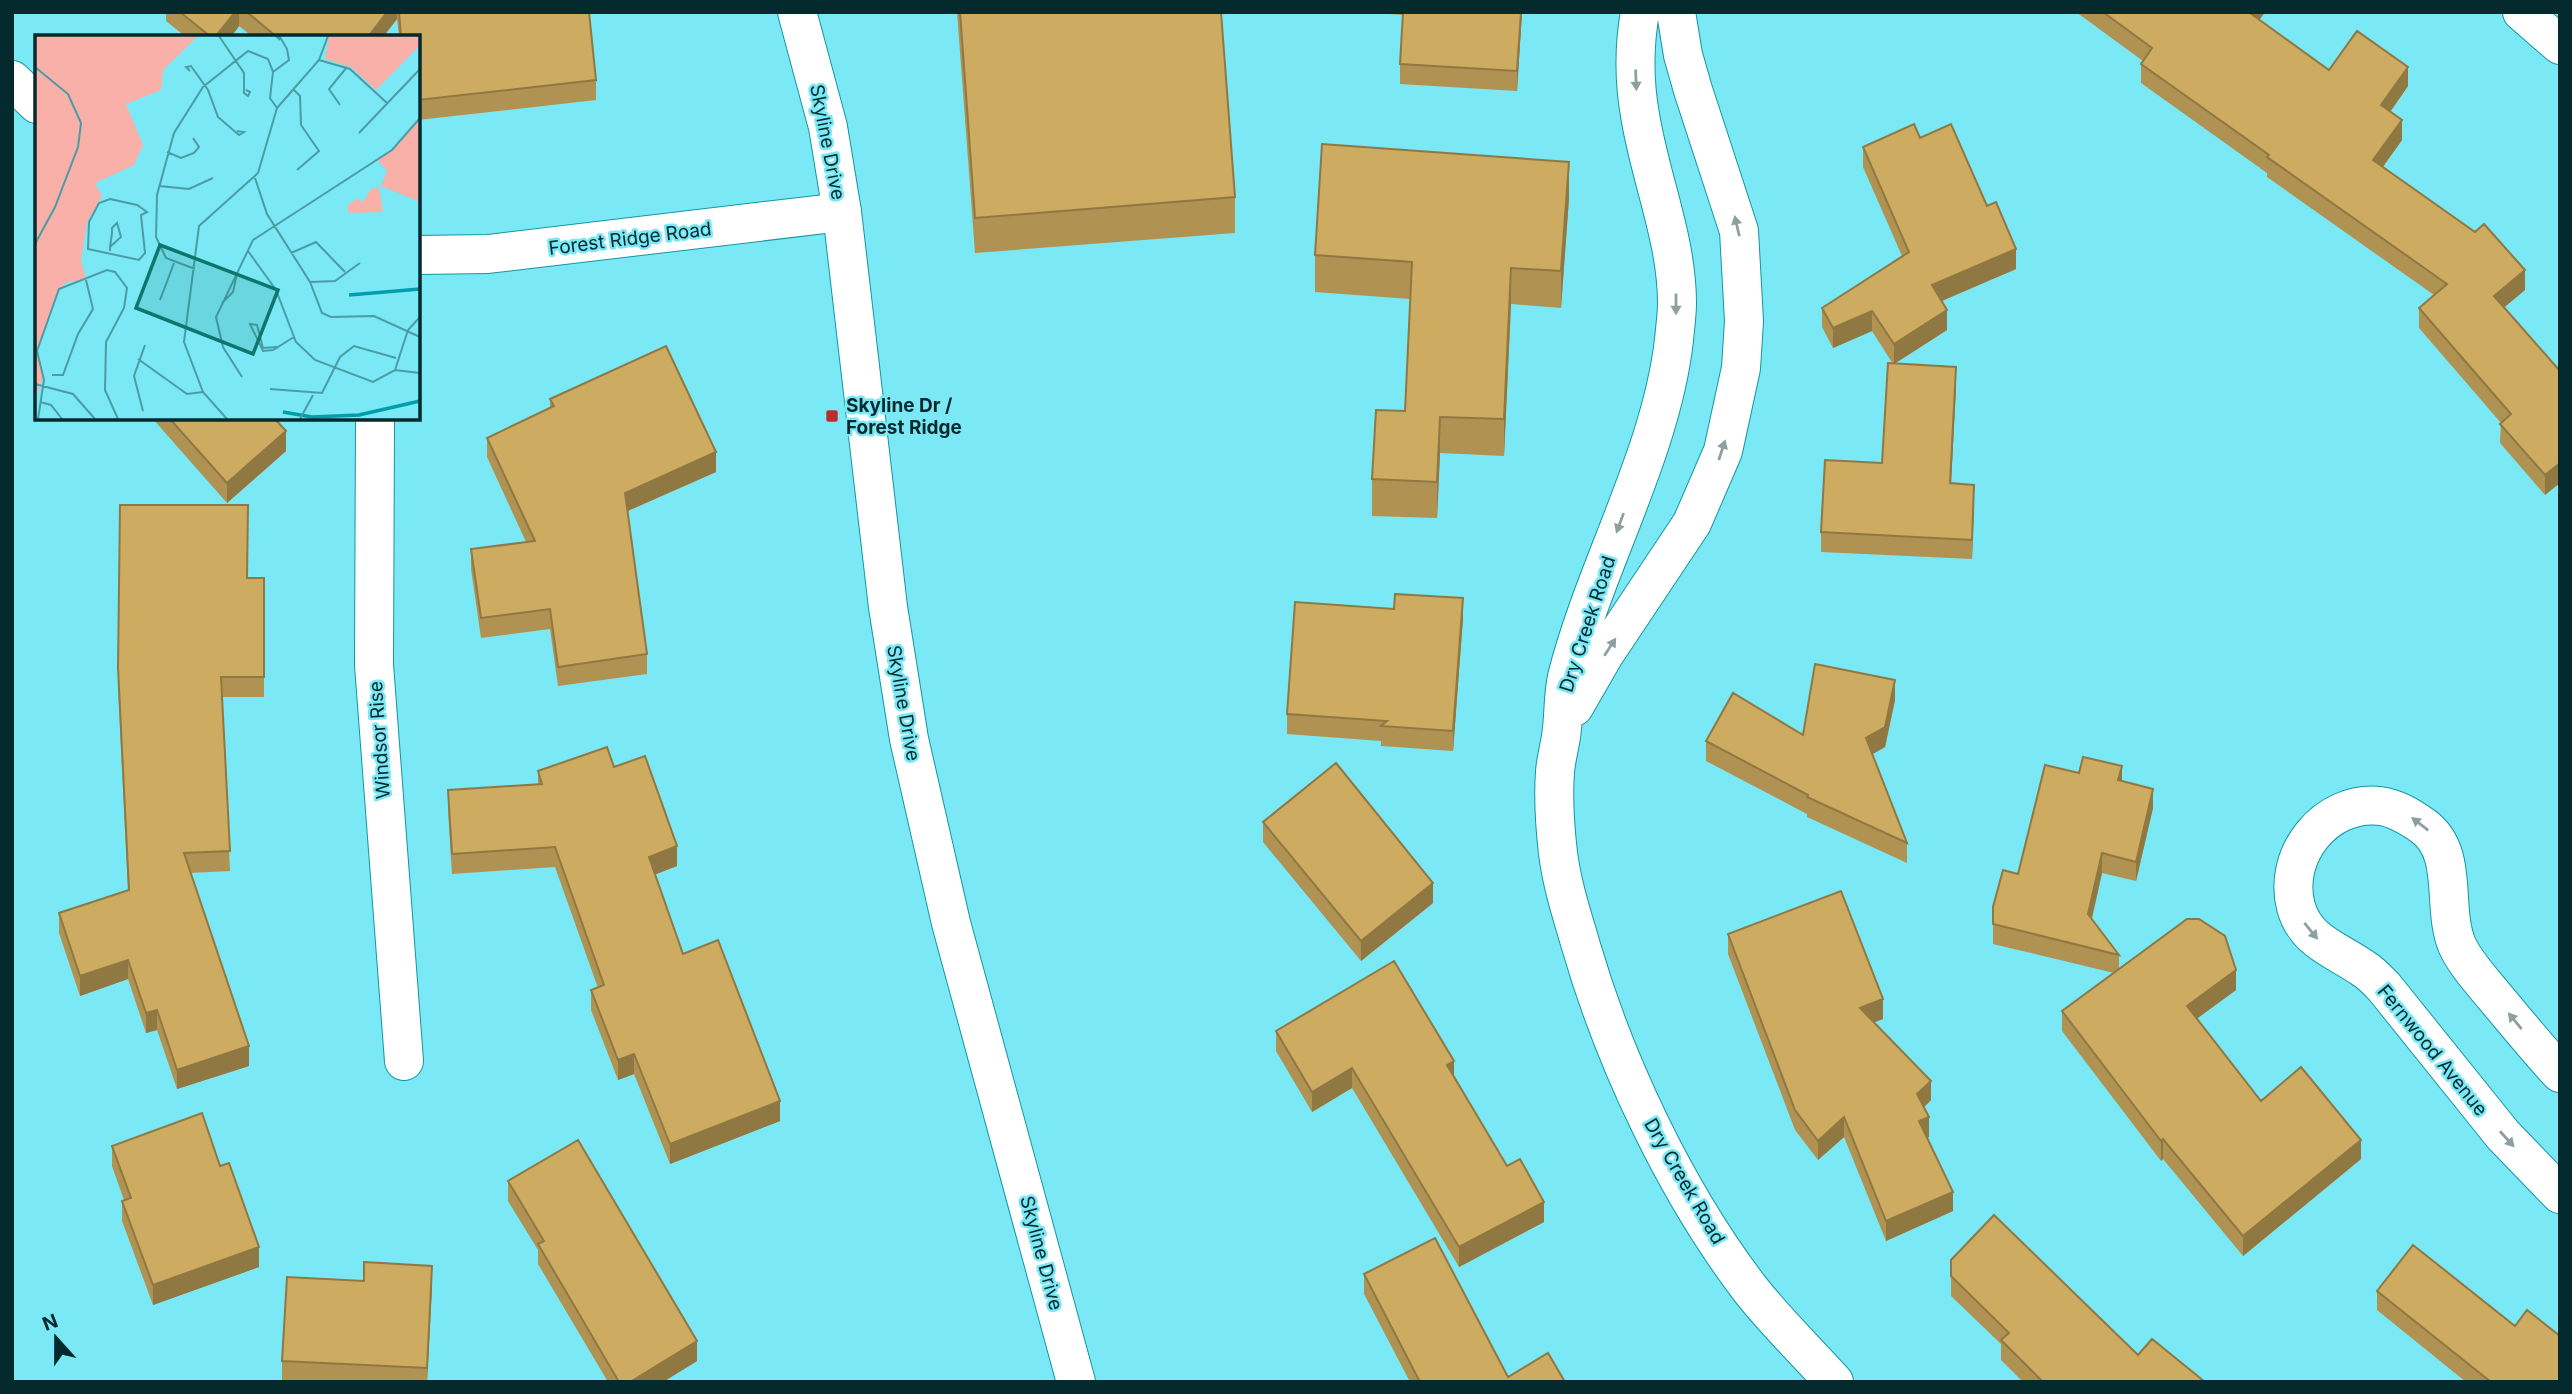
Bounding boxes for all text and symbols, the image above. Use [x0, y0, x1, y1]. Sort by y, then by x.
inset map [35, 35, 420, 420]
one-way arrow [1631, 70, 1642, 92]
street label: Skyline Drive [805, 82, 850, 202]
one-way arrow [1731, 214, 1742, 236]
street label: Forest Ridge Road [547, 217, 713, 260]
one-way arrow [1670, 293, 1682, 315]
place label: Skyline Dr / Forest Ridge [846, 394, 962, 439]
marker: Skyline Dr / Forest Ridge [824, 408, 840, 424]
one-way arrow [1717, 440, 1728, 461]
one-way arrow [1614, 512, 1625, 533]
street label: Dry Creek Road [1555, 553, 1620, 695]
one-way arrow [1603, 637, 1616, 657]
street label: Skyline Drive [882, 643, 925, 763]
street label: Windsor Rise [364, 680, 395, 800]
one-way arrow [2411, 817, 2429, 832]
one-way arrow [2303, 923, 2318, 940]
street label: Fernwood Avenue [2373, 980, 2493, 1120]
one-way arrow [2508, 1013, 2523, 1030]
street label: Dry Creek Road [1639, 1114, 1730, 1248]
one-way arrow [2499, 1131, 2514, 1148]
street label: Skyline Drive [1015, 1193, 1068, 1313]
north arrow [21, 1303, 91, 1373]
text: N [39, 1309, 61, 1336]

